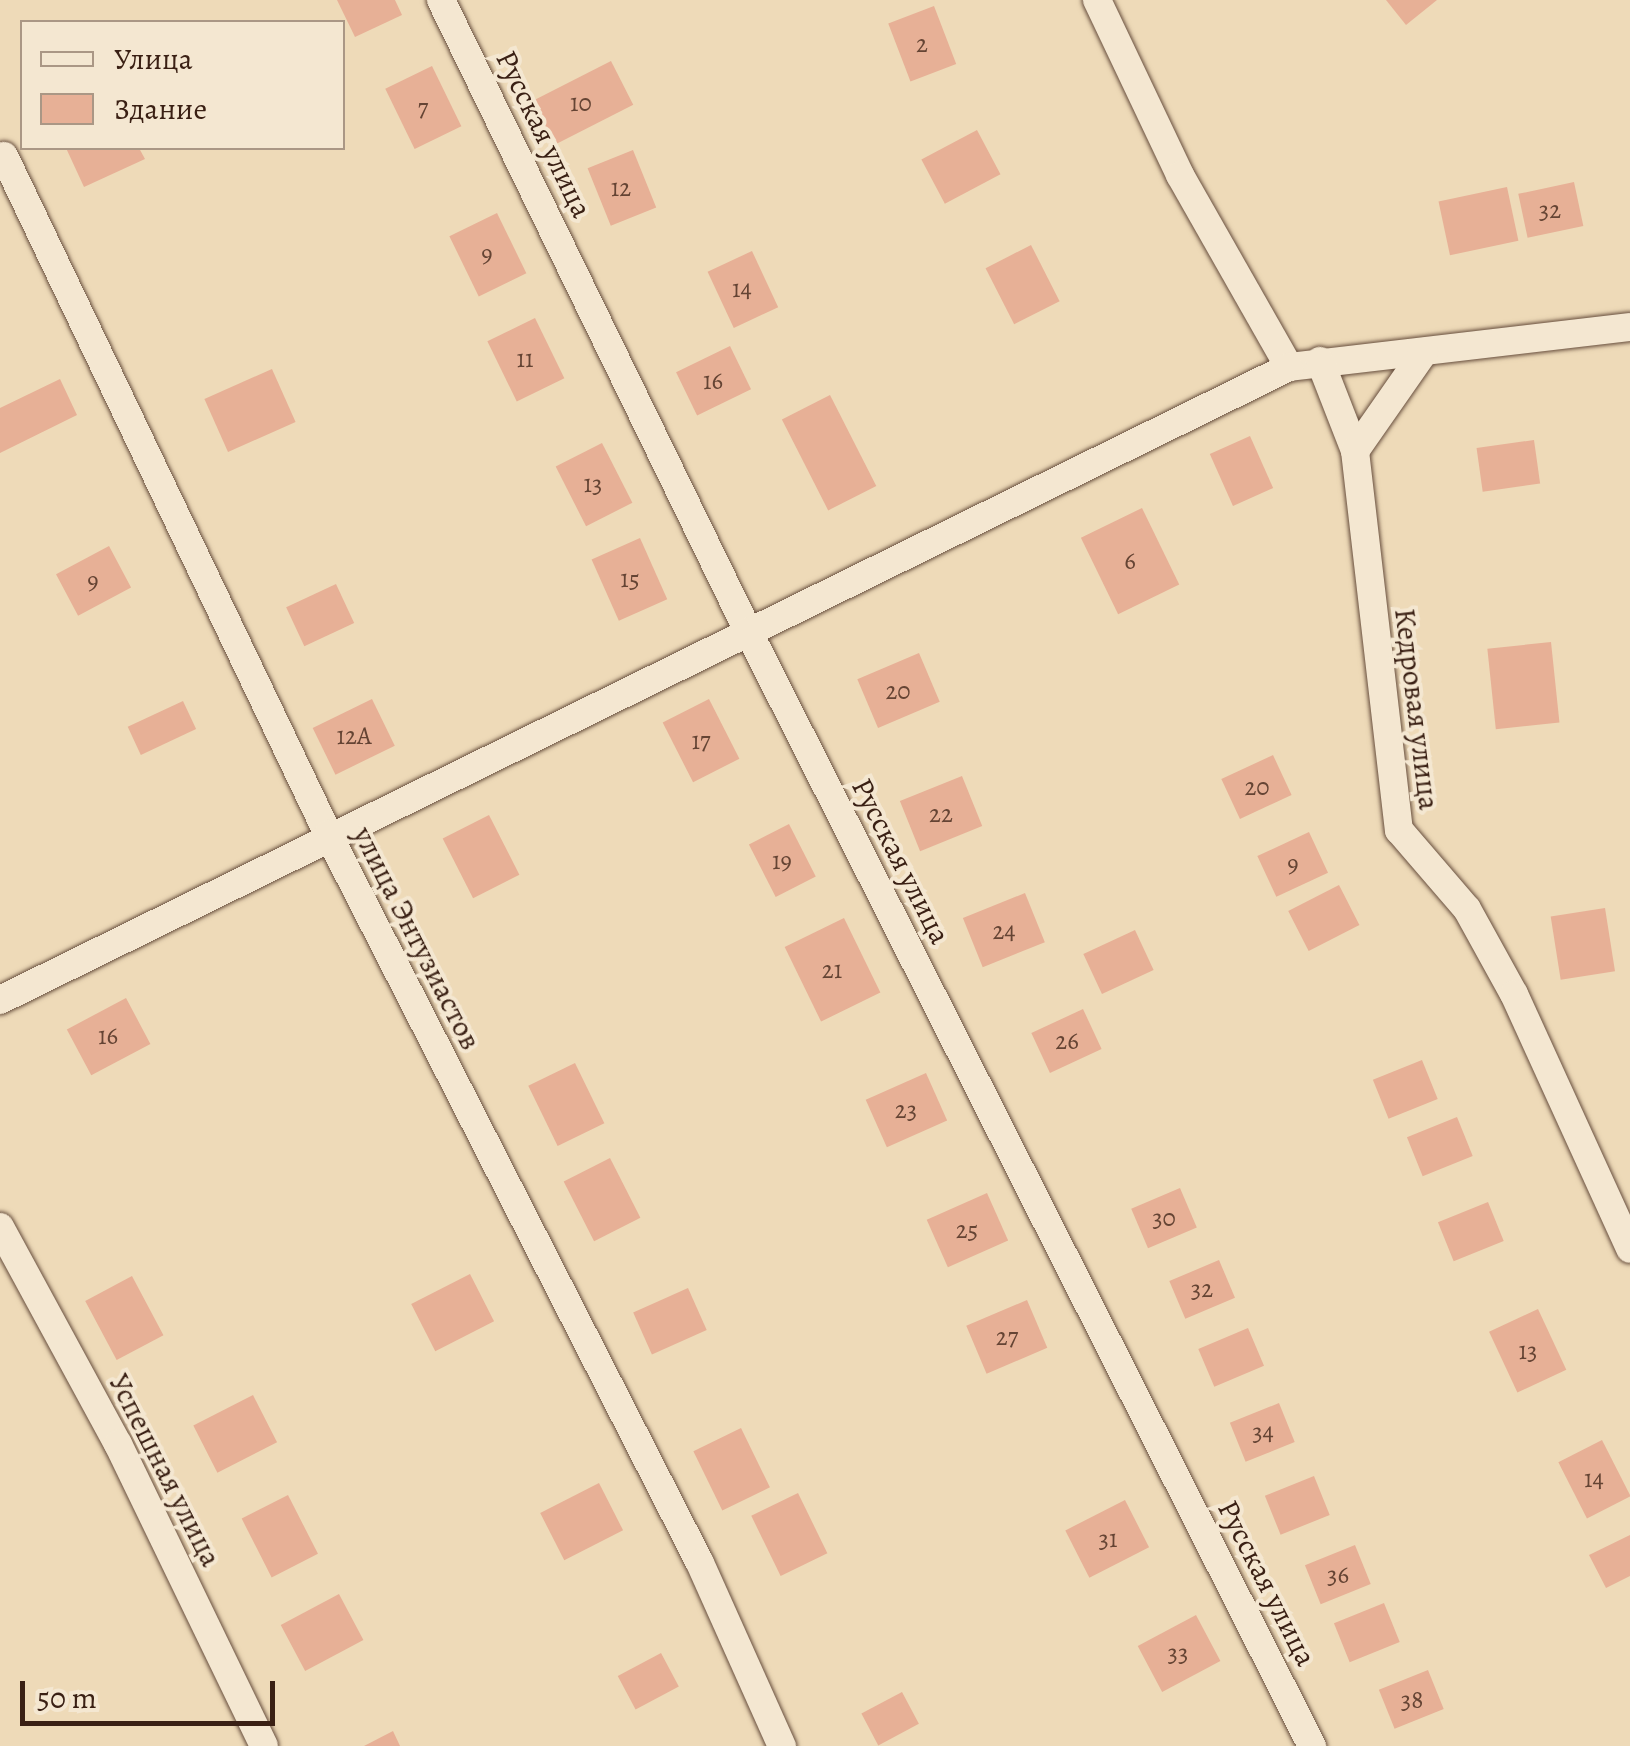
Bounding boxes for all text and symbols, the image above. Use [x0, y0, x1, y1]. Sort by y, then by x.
legend [20, 20, 345, 150]
house number: 2 [916, 29, 928, 59]
text: Улица [114, 39, 193, 79]
street label: Русская улица [488, 45, 600, 223]
house number: 10 [570, 88, 592, 118]
text: Здание [114, 89, 207, 129]
house number: 7 [418, 93, 428, 123]
house number: 12 [611, 173, 631, 203]
house number: 32 [1539, 195, 1561, 225]
house number: 9 [481, 239, 493, 269]
house number: 14 [732, 274, 752, 304]
house number: 11 [516, 344, 534, 374]
house number: 16 [703, 366, 723, 396]
house number: 13 [584, 469, 602, 499]
house number: 6 [1124, 546, 1136, 576]
house number: 15 [620, 564, 640, 594]
house number: 9 [87, 566, 99, 596]
street label: Кедровая улица [1387, 606, 1447, 812]
house number: 20 [885, 676, 911, 706]
house number: 12А [336, 721, 372, 751]
house number: 17 [691, 726, 711, 756]
street label: Русская улица [844, 772, 958, 950]
house number: 20 [1244, 772, 1270, 802]
house number: 22 [929, 799, 953, 829]
street label: улица Энтузиастов [345, 820, 489, 1056]
house number: 19 [772, 846, 792, 876]
house number: 9 [1287, 849, 1299, 879]
house number: 24 [992, 916, 1016, 946]
house number: 21 [822, 955, 842, 985]
house number: 16 [98, 1021, 118, 1051]
house number: 26 [1055, 1026, 1079, 1056]
house number: 23 [895, 1095, 917, 1125]
house number: 30 [1152, 1203, 1176, 1233]
house number: 25 [956, 1215, 978, 1245]
house number: 32 [1191, 1274, 1213, 1304]
house number: 27 [996, 1322, 1018, 1352]
house number: 13 [1519, 1336, 1537, 1366]
street label: Успешная улица [101, 1368, 229, 1572]
house number: 34 [1252, 1417, 1274, 1447]
house number: 14 [1584, 1464, 1604, 1494]
street label: Русская улица [1210, 1494, 1324, 1672]
house number: 31 [1099, 1524, 1117, 1554]
house number: 36 [1327, 1560, 1349, 1590]
house number: 33 [1168, 1638, 1188, 1668]
scale bar [25, 1661, 280, 1723]
text: 50 m [37, 1678, 97, 1718]
house number: 38 [1401, 1685, 1423, 1715]

